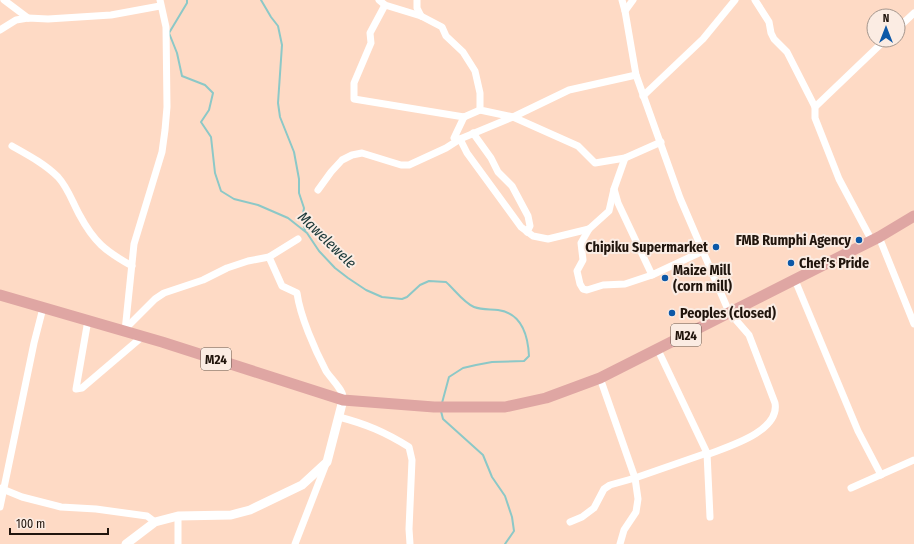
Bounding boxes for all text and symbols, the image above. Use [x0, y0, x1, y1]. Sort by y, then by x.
north arrow [866, 8, 906, 48]
text: N [883, 12, 889, 25]
water label: Mawelewele [294, 208, 360, 272]
place label: FMB Rumphi Agency [736, 232, 851, 249]
marker: FMB Rumphi Agency [854, 235, 864, 245]
place label: Chipiku Supermarket [585, 239, 709, 256]
marker: Chipiku Supermarket [711, 242, 721, 252]
place label: Chef's Pride [799, 255, 869, 272]
marker: Chef's Pride [786, 258, 796, 268]
place label: Maize Mill (corn mill) [673, 262, 732, 295]
marker: Maize Mill (corn mill) [660, 273, 670, 283]
place label: Peoples (closed) [680, 305, 776, 322]
marker: Peoples (closed) [667, 308, 677, 318]
road number: M24 [671, 324, 701, 346]
road number: M24 [201, 348, 231, 370]
scale bar [10, 510, 108, 536]
text: 100 m [16, 517, 45, 531]

